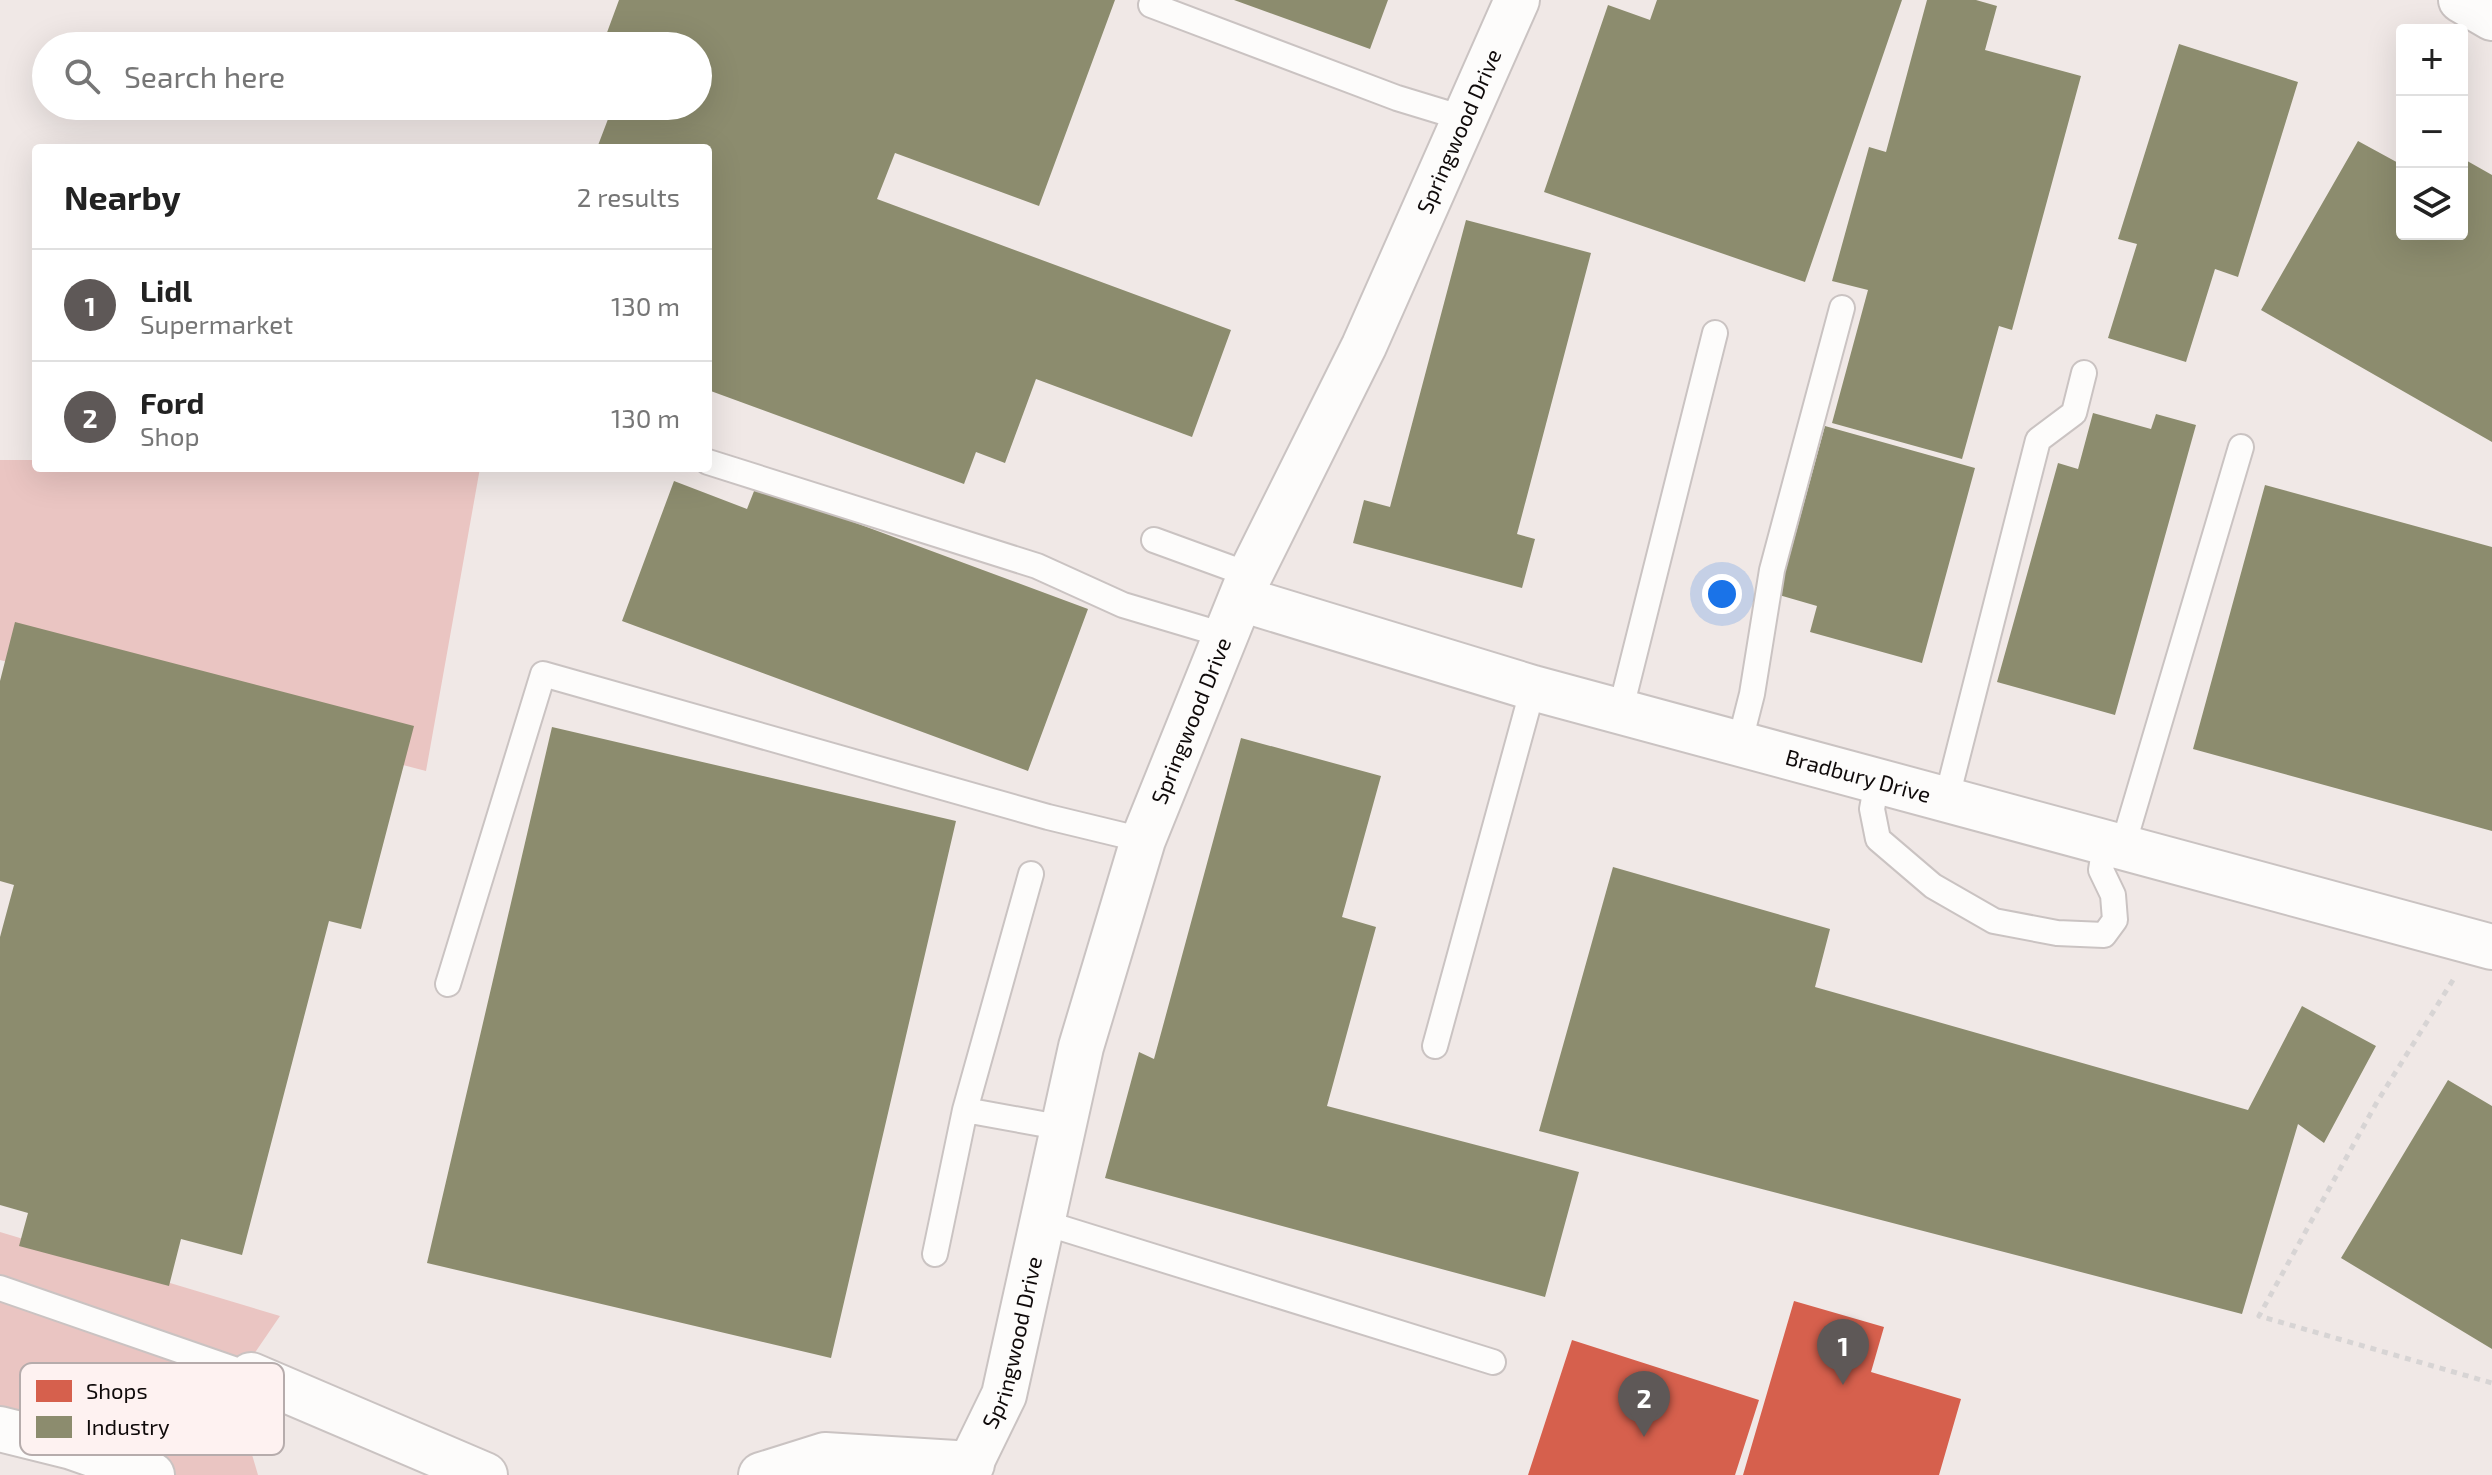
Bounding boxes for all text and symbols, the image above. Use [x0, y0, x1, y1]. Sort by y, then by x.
map controls [2396, 24, 2468, 240]
button: + [2396, 24, 2468, 96]
search box [32, 32, 712, 120]
street label: Springwood Drive [1410, 44, 1506, 217]
icon: search [60, 54, 104, 98]
text: Search here [124, 58, 285, 94]
button: − [2396, 96, 2468, 168]
button: layers [2396, 168, 2468, 240]
text: Nearby [64, 176, 181, 217]
text: 2 results [577, 181, 680, 212]
text: Lidl [140, 272, 192, 308]
text: 1 [84, 290, 96, 321]
text: 130 m [611, 290, 680, 321]
text: Supermarket [140, 308, 293, 339]
text: Ford [140, 384, 205, 420]
text: 2 [82, 402, 98, 433]
text: 130 m [611, 402, 680, 433]
text: Shop [140, 420, 200, 451]
your location [1702, 574, 1742, 614]
street label: Springwood Drive [1145, 633, 1235, 808]
street label: Bradbury Drive [1783, 743, 1934, 807]
street label: Springwood Drive [976, 1254, 1046, 1432]
pin: 1 [1817, 1319, 1869, 1385]
legend [20, 1363, 284, 1455]
pin: 2 [1618, 1371, 1670, 1437]
text: Shops [86, 1377, 148, 1403]
text: Industry [86, 1413, 170, 1439]

